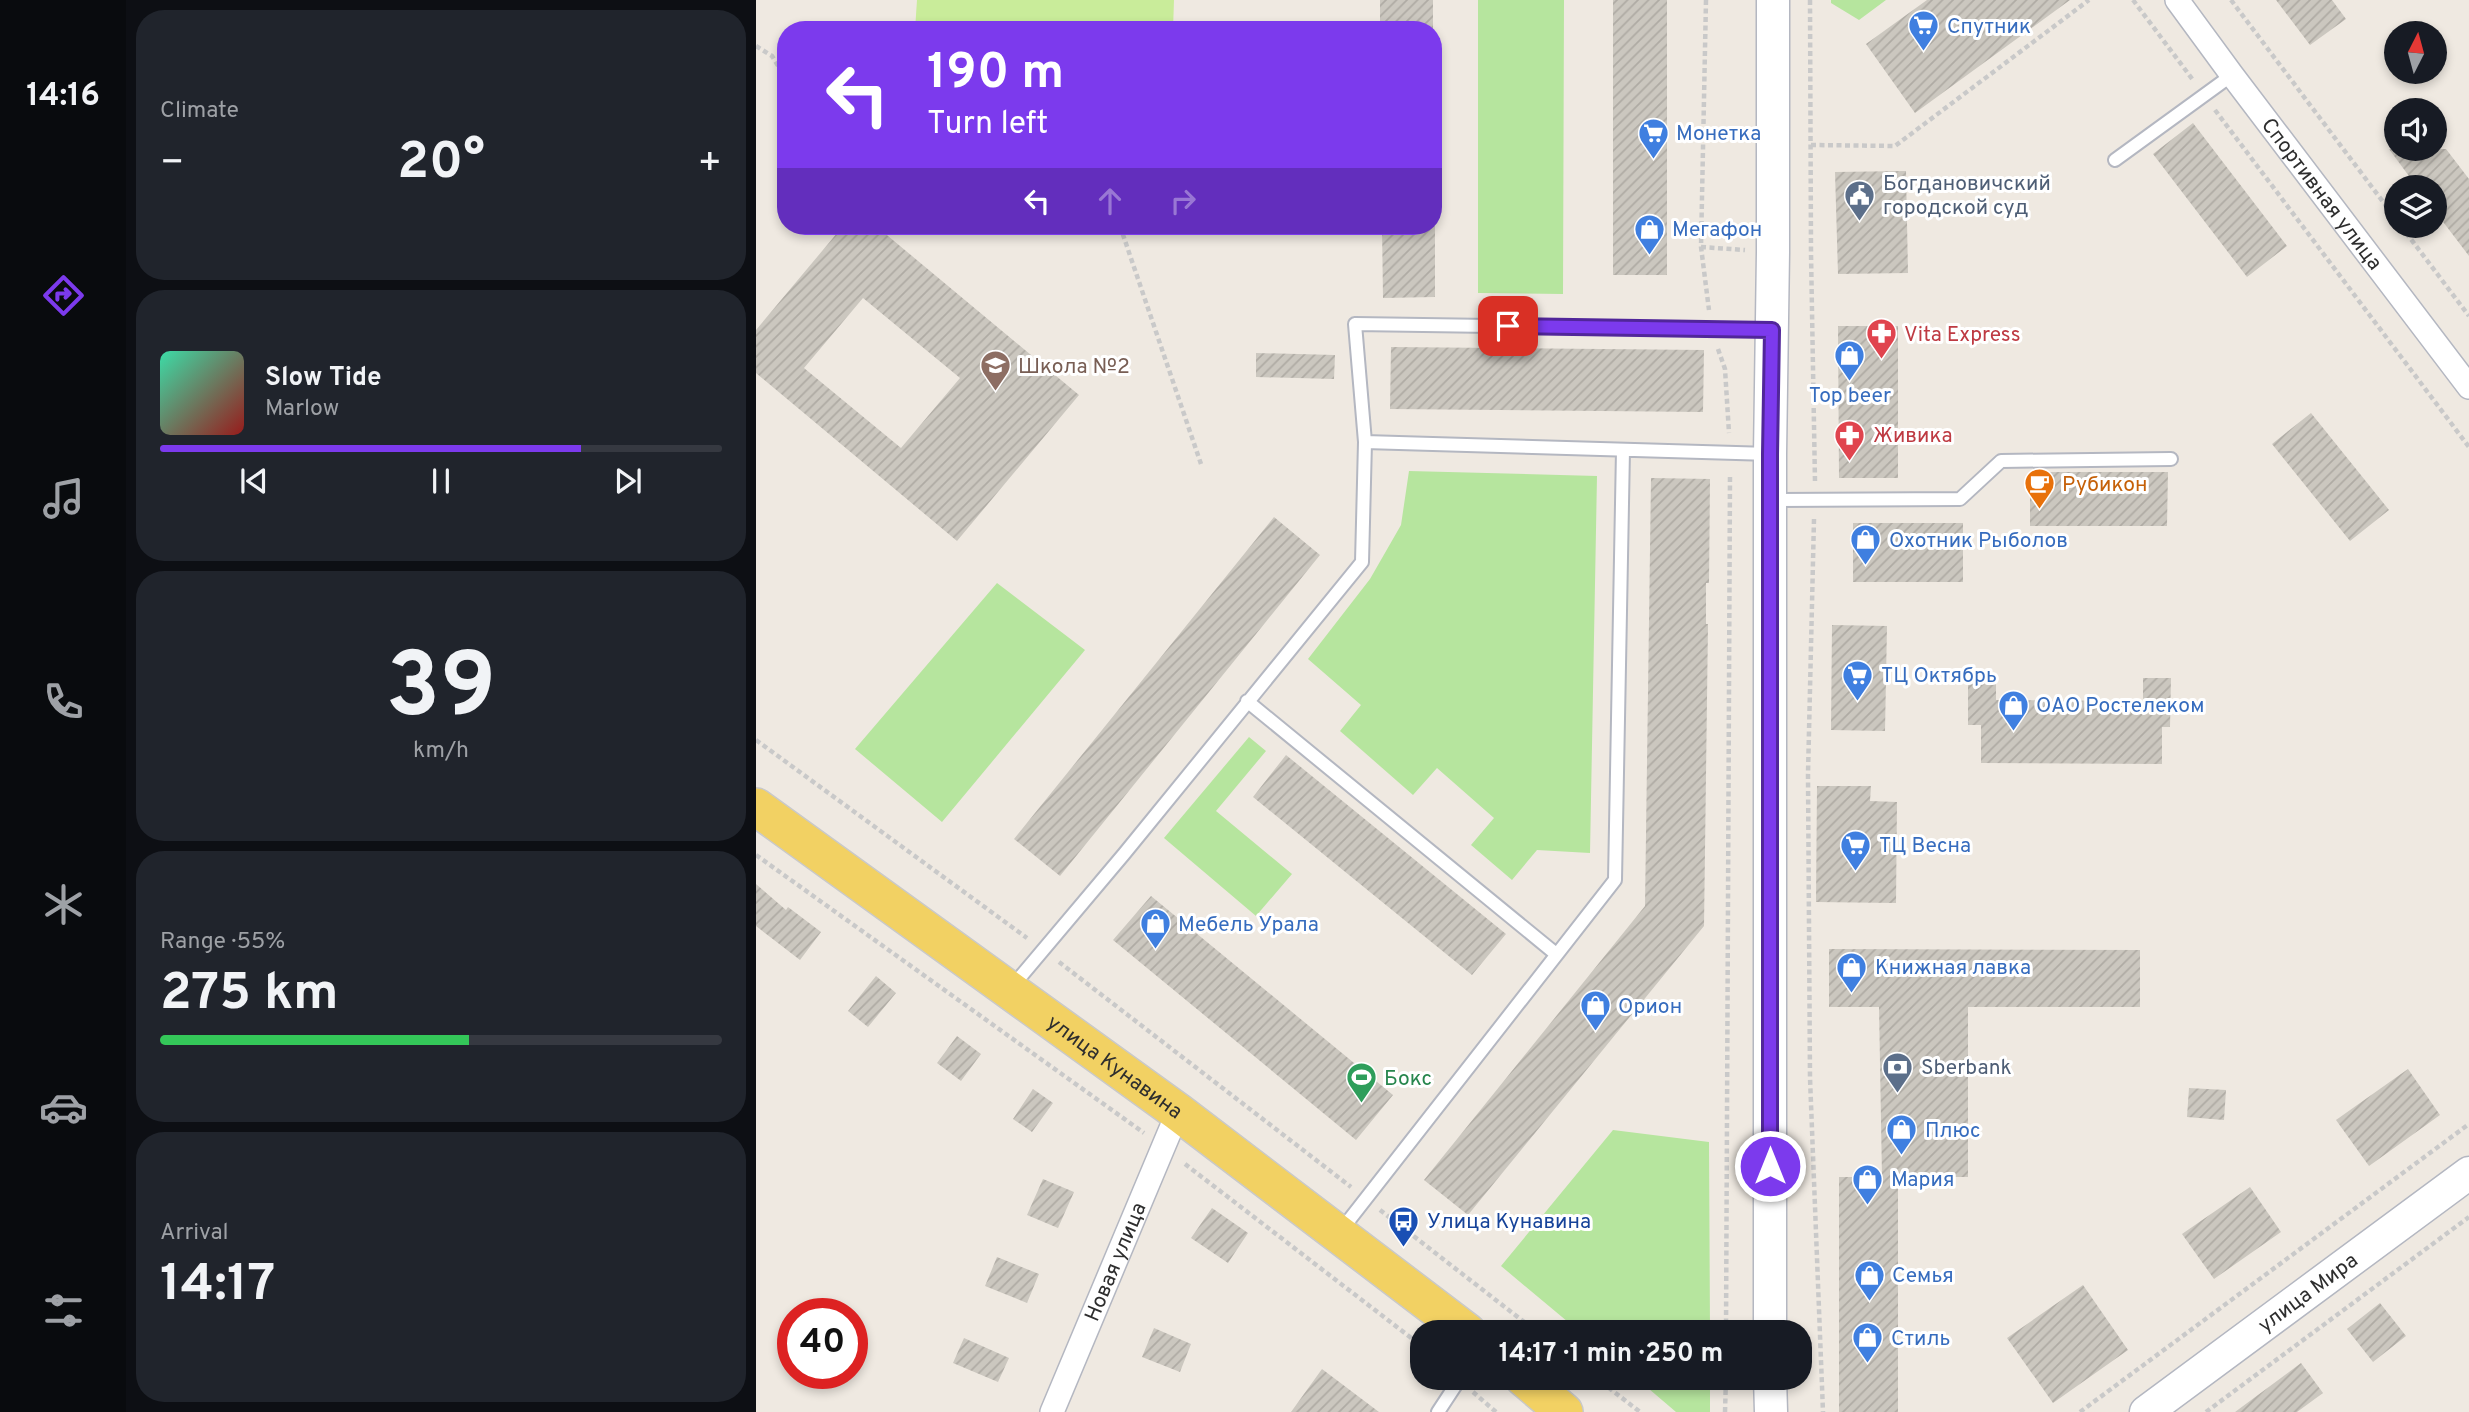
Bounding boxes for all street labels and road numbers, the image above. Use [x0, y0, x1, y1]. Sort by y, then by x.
street label: Спортивная улица [2254, 113, 2387, 276]
street label: улица Кунавина [1041, 1010, 1187, 1126]
street label: Новая улица [1080, 1199, 1153, 1326]
street label: улица Мира [2253, 1248, 2364, 1340]

